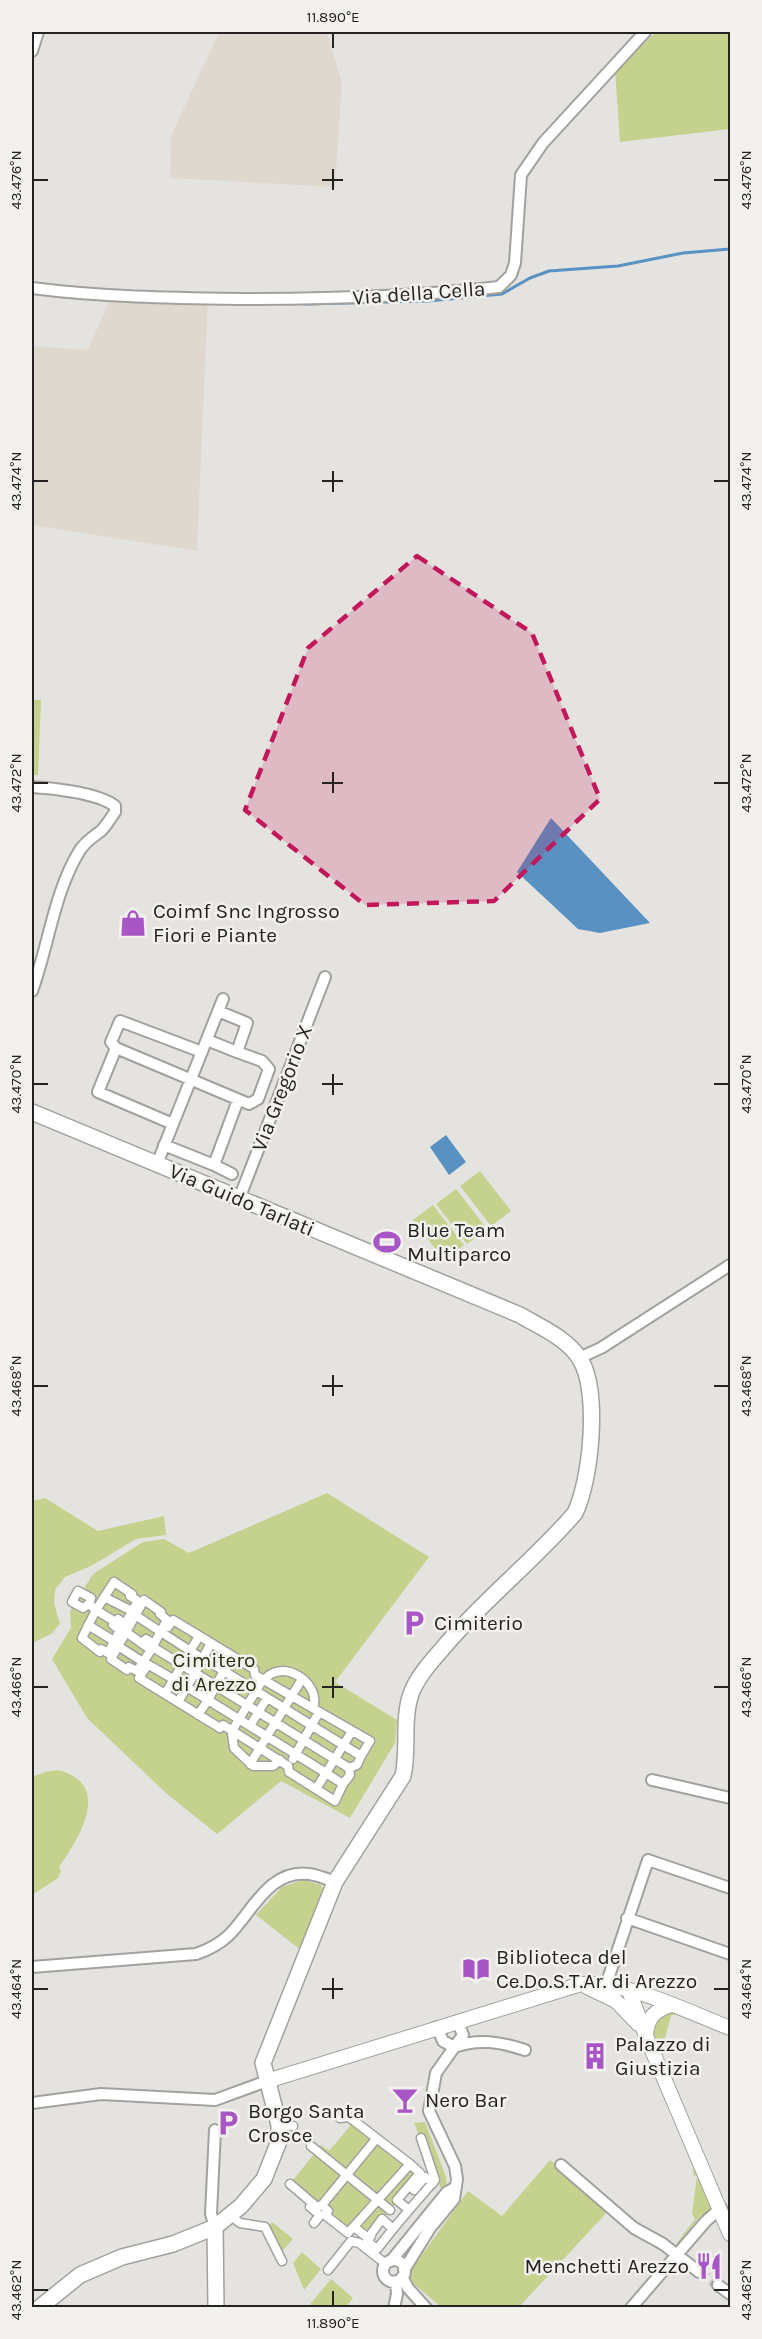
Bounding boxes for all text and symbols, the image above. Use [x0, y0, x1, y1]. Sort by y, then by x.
text: 11.890°E [307, 8, 359, 26]
text: 43.476°N [7, 150, 25, 210]
text: 43.476°N [737, 150, 755, 210]
street label: Via della Cella [352, 276, 486, 310]
text: 43.474°N [7, 451, 25, 511]
text: 43.474°N [737, 451, 755, 511]
text: 43.472°N [7, 753, 25, 813]
text: 43.472°N [737, 753, 755, 813]
place label: Coimf Snc Ingrosso Fiori e Piante [153, 899, 340, 947]
shop icon: Coimf Snc Ingrosso Fiori e Piante [118, 908, 148, 938]
street label: Via Gregorio X [247, 1021, 317, 1155]
text: 43.470°N [7, 1054, 25, 1114]
text: 43.470°N [737, 1054, 755, 1114]
street label: Via Guido Tarlati [166, 1159, 318, 1241]
place label: Blue Team Multiparco [407, 1218, 511, 1266]
sports icon: Blue Team Multiparco [372, 1227, 402, 1257]
text: 43.468°N [7, 1355, 25, 1417]
text: 43.468°N [737, 1355, 755, 1417]
parking icon: Cimiterio [399, 1608, 429, 1638]
place label: Cimiterio [434, 1611, 523, 1635]
park label: Cimitero di Arezzo [171, 1648, 257, 1696]
text: 43.466°N [7, 1657, 25, 1717]
text: 43.466°N [737, 1657, 755, 1717]
place label: Biblioteca del Ce.Do.S.T.Ar. di Arezzo [496, 1945, 697, 1993]
library icon: Biblioteca del Ce.Do.S.T.Ar. di Arezzo [461, 1954, 491, 1984]
text: 43.464°N [7, 1959, 25, 2019]
text: 43.464°N [737, 1959, 755, 2019]
place label: Palazzo di Giustizia [615, 2032, 711, 2080]
building icon: Palazzo di Giustizia [580, 2041, 610, 2071]
bar icon: Nero Bar [390, 2085, 420, 2115]
place label: Nero Bar [425, 2088, 507, 2112]
place label: Borgo Santa Crosce [248, 2099, 365, 2147]
parking icon: Borgo Santa Crosce [213, 2108, 243, 2138]
restaurant icon: Menchetti Arezzo [694, 2251, 724, 2281]
place label: Menchetti Arezzo [525, 2254, 689, 2278]
text: 43.462°N [7, 2260, 25, 2320]
text: 43.462°N [737, 2260, 755, 2320]
text: 11.890°E [307, 2314, 359, 2332]

